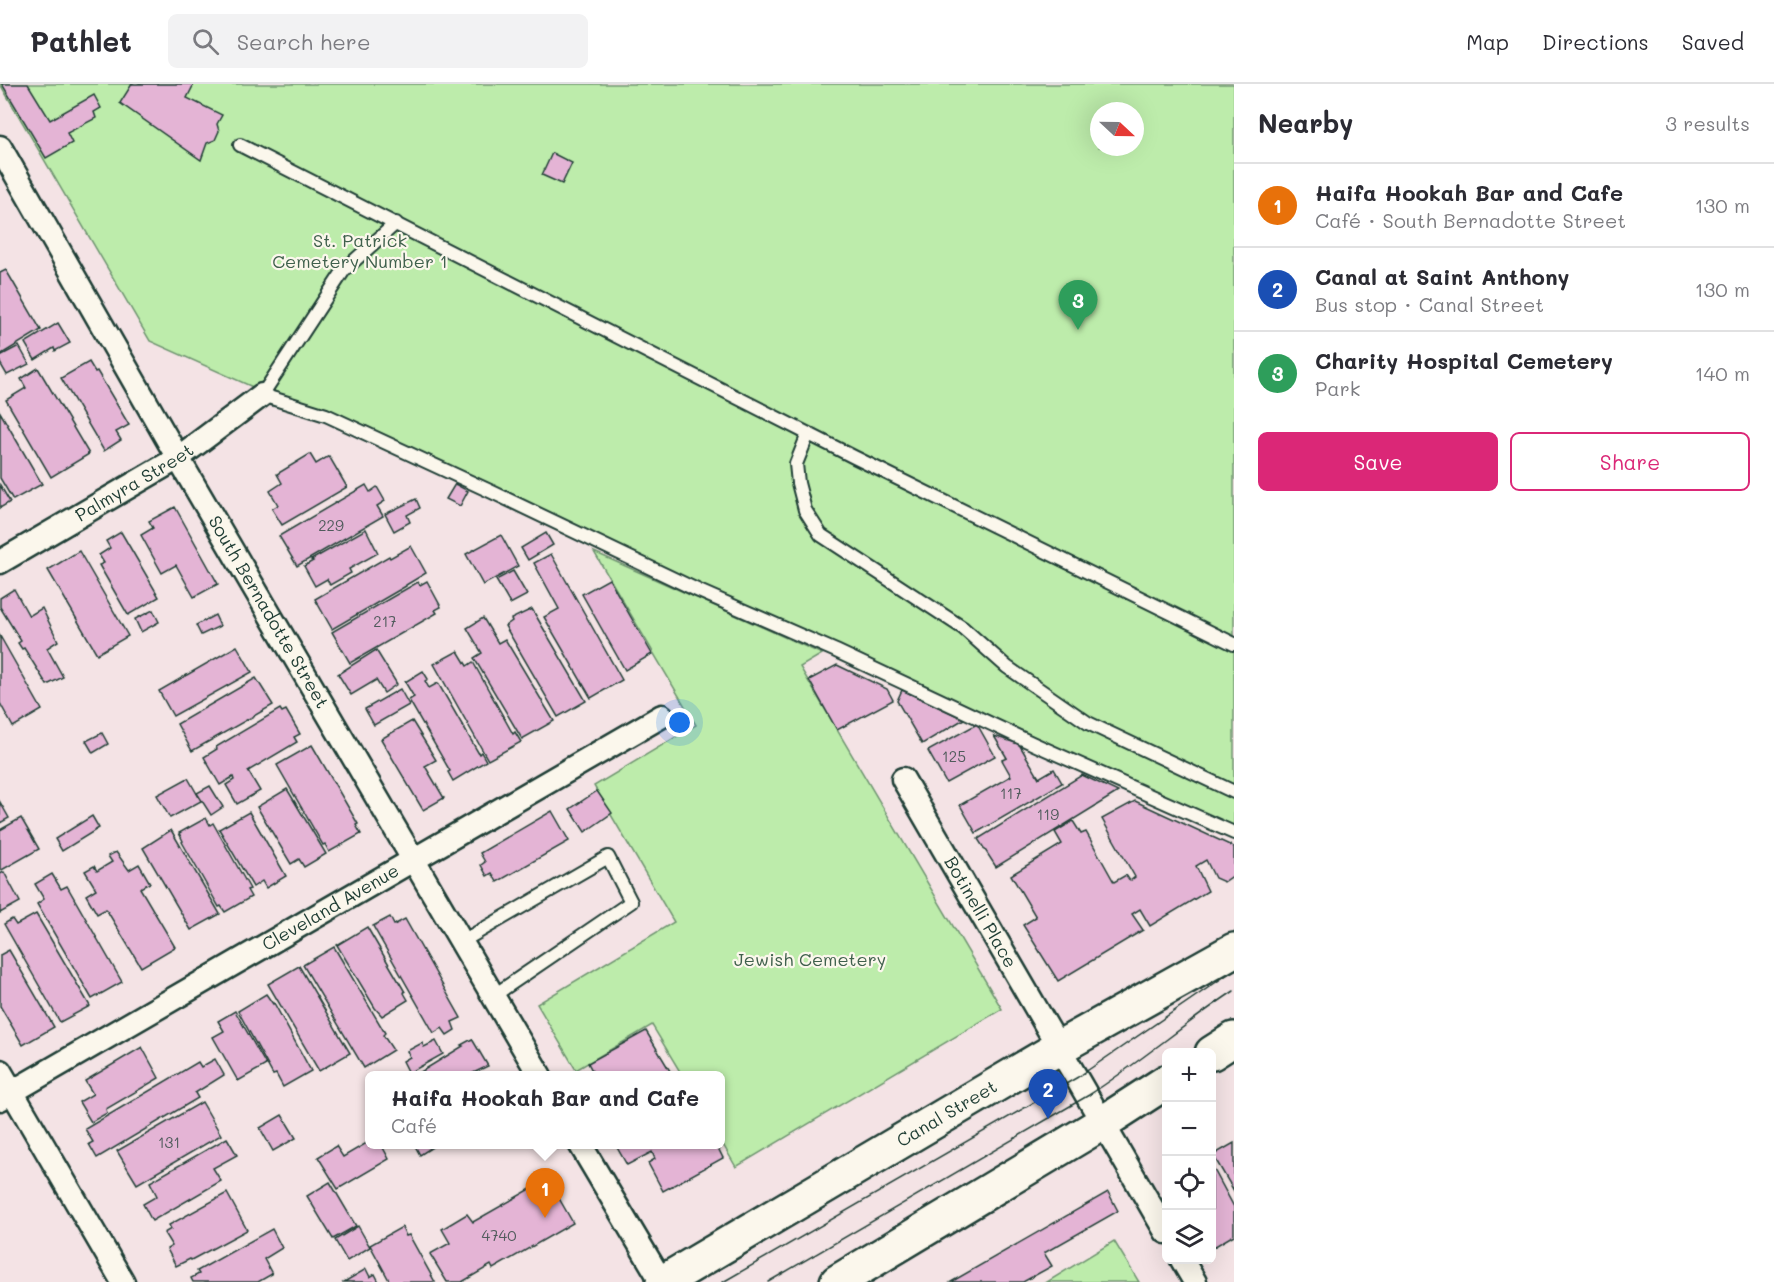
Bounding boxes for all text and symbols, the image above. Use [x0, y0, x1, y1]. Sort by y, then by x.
search box [168, 14, 588, 68]
text: Pathlet [30, 23, 132, 59]
icon: search [189, 25, 222, 58]
text: Search here [237, 27, 371, 56]
text: Map [1466, 28, 1509, 55]
text: Directions [1542, 28, 1649, 55]
text: Saved [1682, 28, 1744, 55]
north arrow [1090, 102, 1144, 156]
text: Nearby [1258, 106, 1353, 140]
text: 3 results [1665, 110, 1750, 136]
text: Haifa Hookah Bar and Cafe [1315, 178, 1623, 207]
text: 1 [1273, 192, 1282, 218]
text: 130 m [1695, 192, 1750, 218]
text: Café · South Bernadotte Street [1315, 207, 1626, 233]
park label: St. Patrick Cemetery Number 1 [272, 228, 448, 273]
text: Canal at Saint Anthony [1315, 262, 1569, 291]
text: 2 [1272, 276, 1283, 302]
text: 130 m [1695, 276, 1750, 302]
pin: 3 [1058, 280, 1098, 330]
text: Bus stop · Canal Street [1315, 291, 1544, 317]
text: Charity Hospital Cemetery [1315, 346, 1613, 375]
text: 3 [1272, 360, 1284, 386]
text: 140 m [1695, 360, 1750, 386]
text: Park [1315, 375, 1360, 401]
button: Save [1258, 432, 1498, 491]
button: Share [1510, 432, 1750, 491]
street label: Palmyra Street [70, 438, 198, 527]
street label: South Bernadotte Street [203, 511, 335, 712]
house number: 229 [318, 515, 344, 535]
house number: 217 [373, 611, 397, 631]
your location [665, 708, 694, 737]
house number: 125 [942, 746, 966, 766]
house number: 117 [1000, 783, 1022, 803]
house number: 119 [1037, 804, 1059, 824]
street label: Botinelli Place [939, 851, 1023, 972]
street label: Cleveland Avenue [257, 858, 403, 956]
park label: Jewish Cemetery [734, 947, 886, 971]
map controls [1162, 1048, 1216, 1264]
button: + [1162, 1048, 1216, 1102]
pin: 2 [1028, 1070, 1068, 1119]
popup [365, 1071, 725, 1149]
street label: Canal Street [892, 1074, 1001, 1152]
text: Haifa Hookah Bar and Cafe [391, 1083, 699, 1112]
button: − [1162, 1102, 1216, 1156]
text: Café [391, 1112, 437, 1138]
house number: 131 [158, 1132, 180, 1152]
button: locate [1162, 1156, 1216, 1210]
pin: 1 [526, 1168, 564, 1218]
button: layers [1162, 1210, 1216, 1264]
house number: 4740 [481, 1225, 517, 1245]

